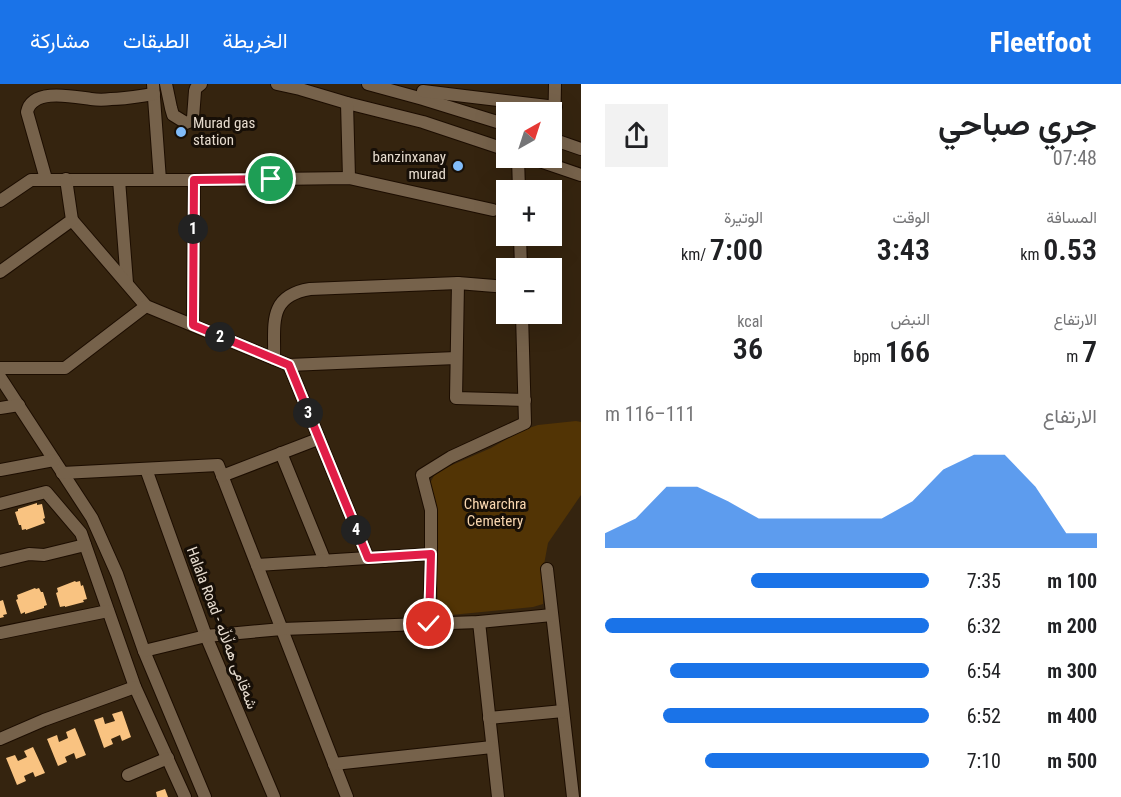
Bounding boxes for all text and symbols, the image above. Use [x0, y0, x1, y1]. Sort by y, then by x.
text: Fleetfoot [990, 26, 1091, 59]
text: مشاركة [30, 29, 90, 53]
text: الطبقات [123, 29, 190, 53]
text: الخريطة [223, 29, 288, 53]
north arrow [496, 102, 562, 168]
map controls [496, 102, 562, 324]
button: share [605, 104, 668, 167]
text: جري صباحي [938, 104, 1097, 143]
place label: Murad gas station [193, 114, 256, 149]
marker: Murad gas station [174, 125, 188, 139]
text: 07:48 [1053, 146, 1097, 170]
place label: banzinxanay murad [373, 148, 446, 183]
pin [245, 153, 296, 204]
marker: banzinxanay murad [451, 159, 465, 173]
icon: arrive [254, 162, 287, 195]
button: + [496, 180, 562, 246]
text: الوتيرة [724, 208, 763, 227]
text: الوقت [892, 208, 930, 227]
text: المسافة [1046, 208, 1097, 227]
pin: 1 [178, 214, 208, 244]
text: 1 [189, 219, 197, 238]
text: 7:00 [710, 232, 763, 267]
text: 3:43 [877, 232, 930, 267]
text: 0.53 [1043, 232, 1097, 267]
text: /km [681, 245, 710, 264]
text: km [1020, 245, 1043, 264]
button: − [496, 258, 562, 324]
text: النبض [890, 310, 930, 329]
text: الارتفاع [1054, 310, 1097, 329]
text: kcal [737, 312, 763, 331]
pin: 2 [205, 322, 235, 352]
text: 2 [216, 327, 224, 346]
text: 36 [733, 331, 763, 366]
text: 166 [885, 334, 930, 369]
text: 7 [1082, 334, 1097, 369]
text: bpm [853, 347, 885, 366]
text: m [1066, 347, 1082, 366]
pin: 3 [293, 398, 323, 428]
text: 111–116 m [605, 402, 695, 426]
text: 3 [304, 403, 312, 422]
text: الارتفاع [1043, 404, 1097, 428]
park label: Chwarchra Cemetery [464, 495, 526, 530]
pin: 4 [341, 515, 371, 545]
text: 4 [352, 520, 360, 539]
street label: Halala Road - شەقامی هەڵاڵە [182, 544, 261, 712]
text: 7:35 [967, 569, 1001, 593]
text: 100 m [1047, 569, 1097, 593]
pin [403, 598, 454, 649]
icon: check [412, 607, 445, 640]
text: 6:32 [967, 614, 1001, 638]
text: 200 m [1047, 614, 1097, 638]
text: 6:54 [967, 659, 1001, 683]
text: 300 m [1047, 659, 1097, 683]
text: 6:52 [967, 704, 1001, 728]
text: 400 m [1047, 704, 1097, 728]
text: 7:10 [967, 749, 1001, 773]
text: 500 m [1047, 749, 1097, 773]

